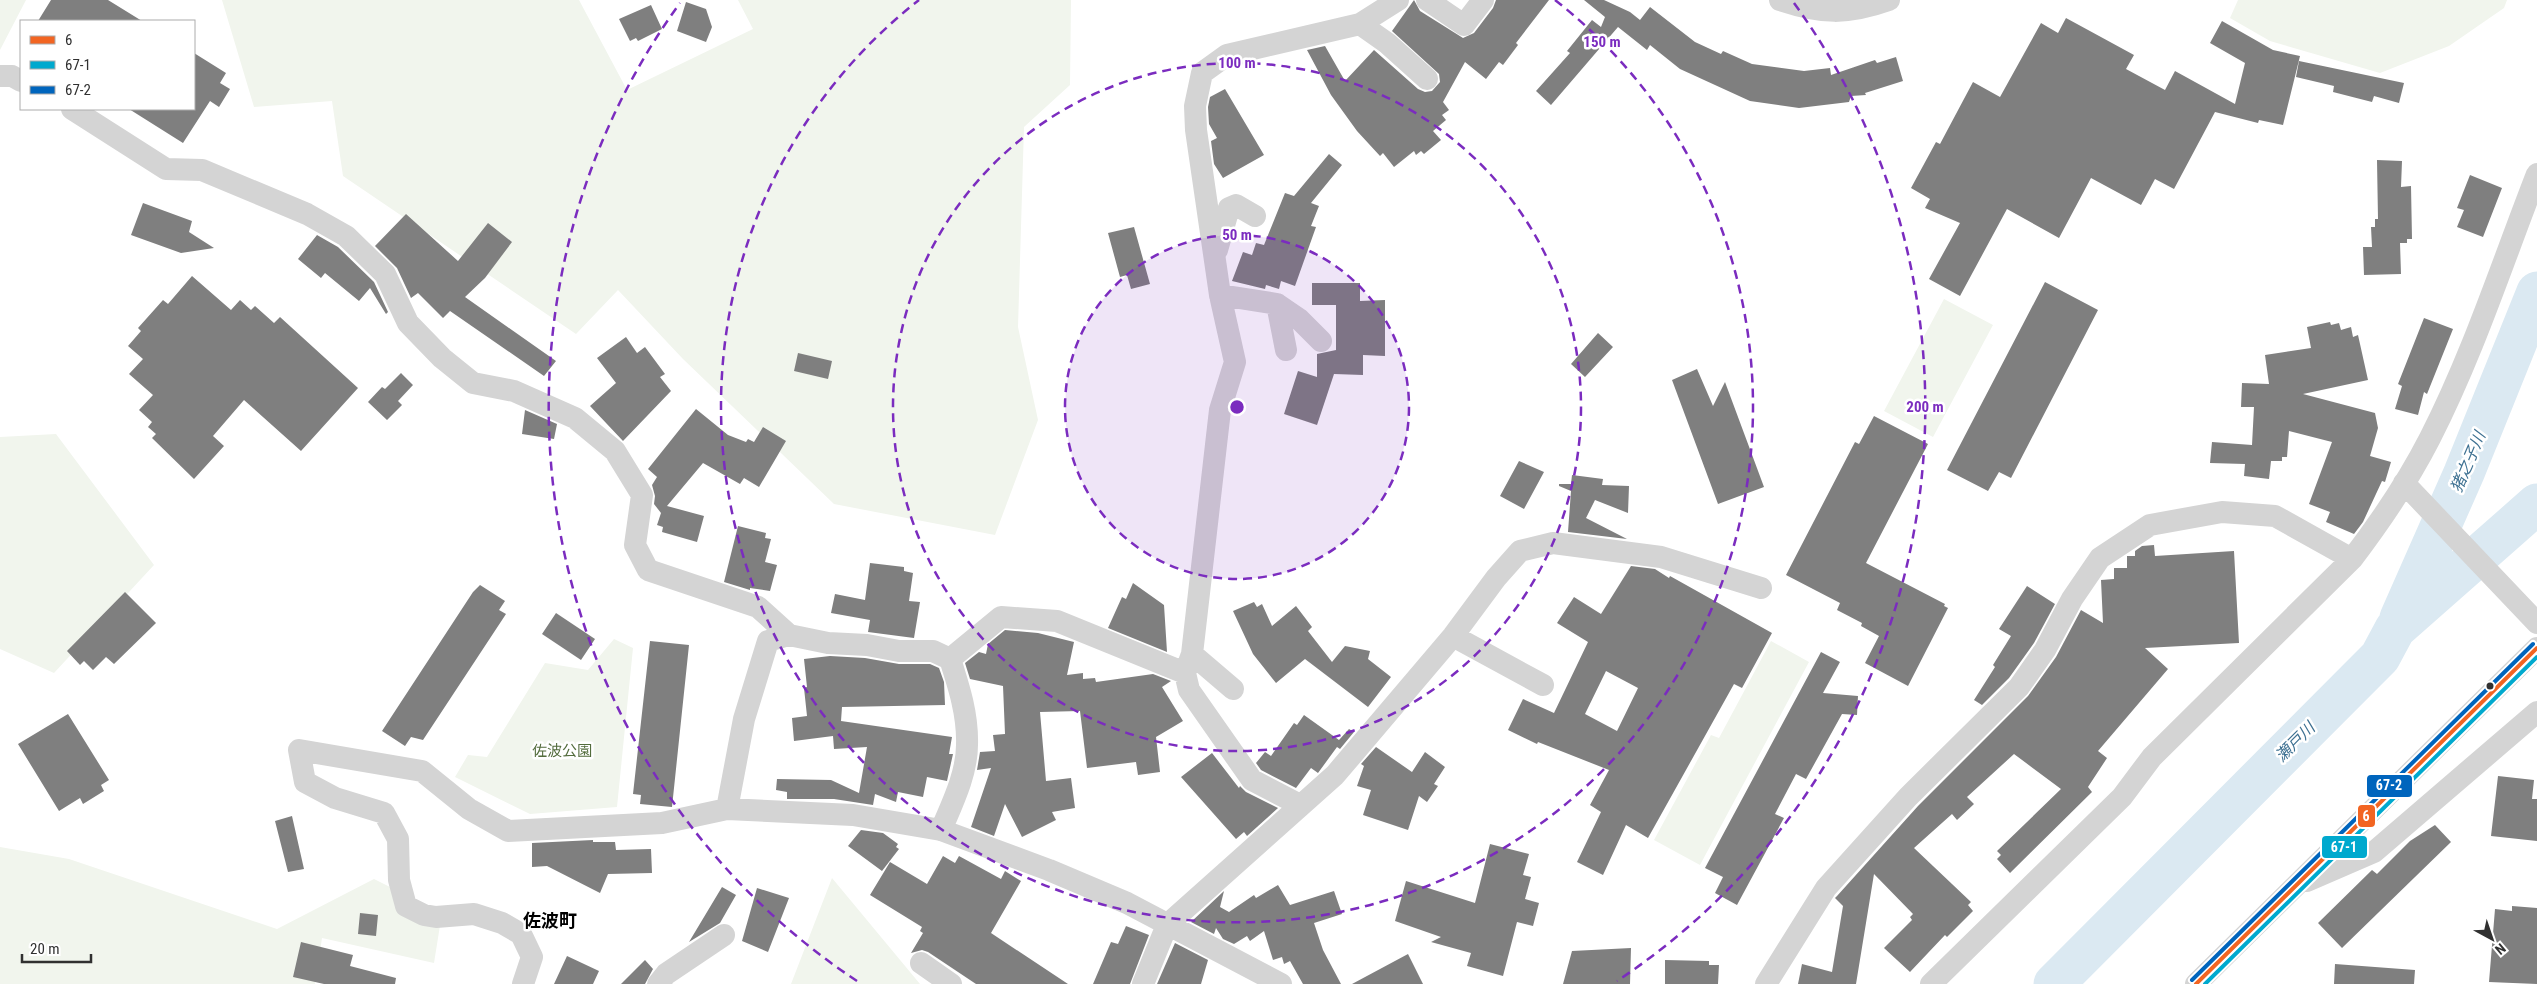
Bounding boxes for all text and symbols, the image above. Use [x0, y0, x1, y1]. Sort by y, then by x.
legend [20, 20, 195, 110]
text: 6 [65, 31, 72, 49]
text: 150 m [1583, 33, 1621, 51]
text: 100 m [1218, 54, 1256, 72]
text: 67-1 [65, 56, 91, 74]
text: 67-2 [65, 81, 91, 99]
text: 50 m [1222, 226, 1252, 244]
centre of rings [1228, 398, 1246, 416]
text: 200 m [1906, 398, 1944, 416]
water label: 猪之子川 [2447, 427, 2490, 495]
unlabelled marker [2485, 681, 2495, 691]
water label: 瀬戸川 [2271, 717, 2320, 766]
park label: 佐波公園 [532, 742, 592, 760]
line badge: 67-2 [2366, 774, 2413, 798]
text: 67-2 [2376, 777, 2402, 793]
line badge: 6 [2357, 804, 2376, 828]
text: 6 [2362, 808, 2370, 824]
line badge: 67-1 [2321, 835, 2368, 859]
text: 67-1 [2331, 839, 2357, 855]
district label: 佐波町 [523, 910, 577, 931]
north arrow [2467, 914, 2517, 964]
scale bar [22, 932, 91, 964]
text: 20 m [30, 940, 60, 958]
text: N [2492, 940, 2509, 958]

